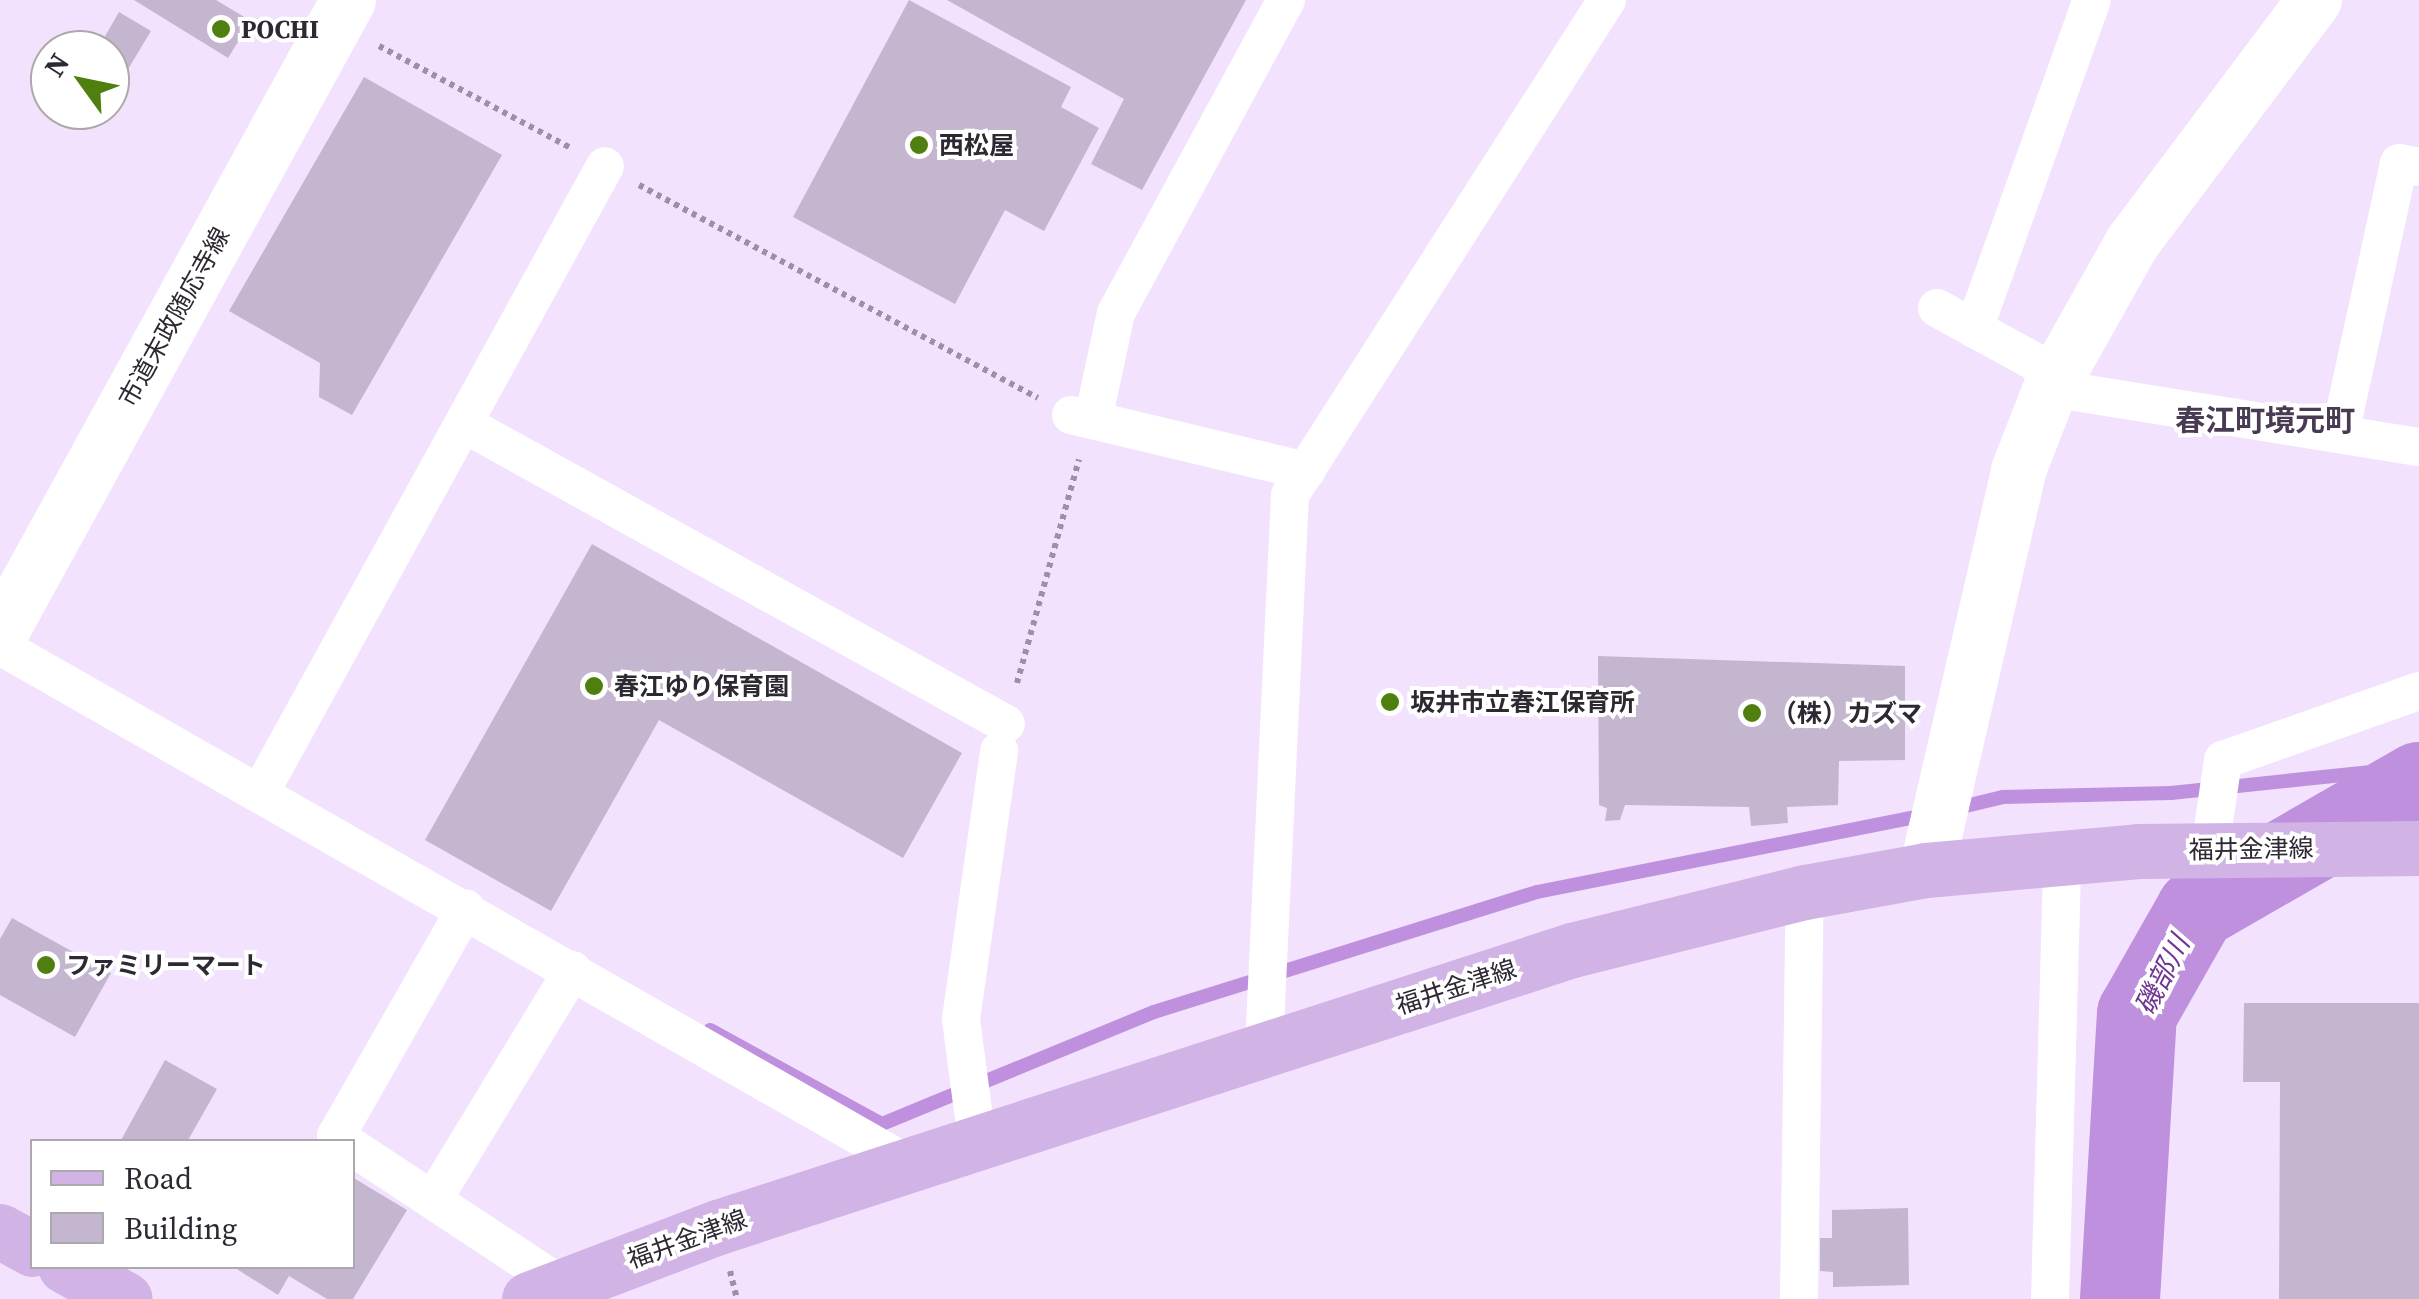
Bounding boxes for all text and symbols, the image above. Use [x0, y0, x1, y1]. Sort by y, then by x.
place label: POCHI [241, 14, 319, 44]
marker: POCHI [210, 18, 232, 40]
north arrow [30, 30, 130, 130]
text: N [35, 46, 78, 84]
place label: 西松屋 [939, 130, 1014, 160]
marker: 西松屋 [908, 134, 930, 156]
street label: 市道末政随応寺線 [112, 222, 236, 412]
district label: 春江町境元町 [2175, 403, 2355, 439]
place label: 春江ゆり保育園 [614, 671, 789, 701]
marker: 春江ゆり保育園 [583, 675, 605, 697]
place label: 坂井市立春江保育所 [1410, 687, 1635, 717]
marker: 坂井市立春江保育所 [1379, 691, 1401, 713]
place label: （株）カズマ [1772, 698, 1922, 728]
marker: （株）カズマ [1741, 702, 1763, 724]
street label: 福井金津線 [2188, 833, 2314, 865]
water label: 磯部川 [2128, 930, 2196, 1020]
place label: ファミリーマート [66, 950, 266, 980]
street label: 福井金津線 [1392, 953, 1520, 1021]
marker: ファミリーマート [35, 954, 57, 976]
legend [30, 1139, 355, 1269]
text: Road [124, 1158, 192, 1199]
street label: 福井金津線 [623, 1204, 751, 1274]
text: Building [124, 1208, 237, 1249]

